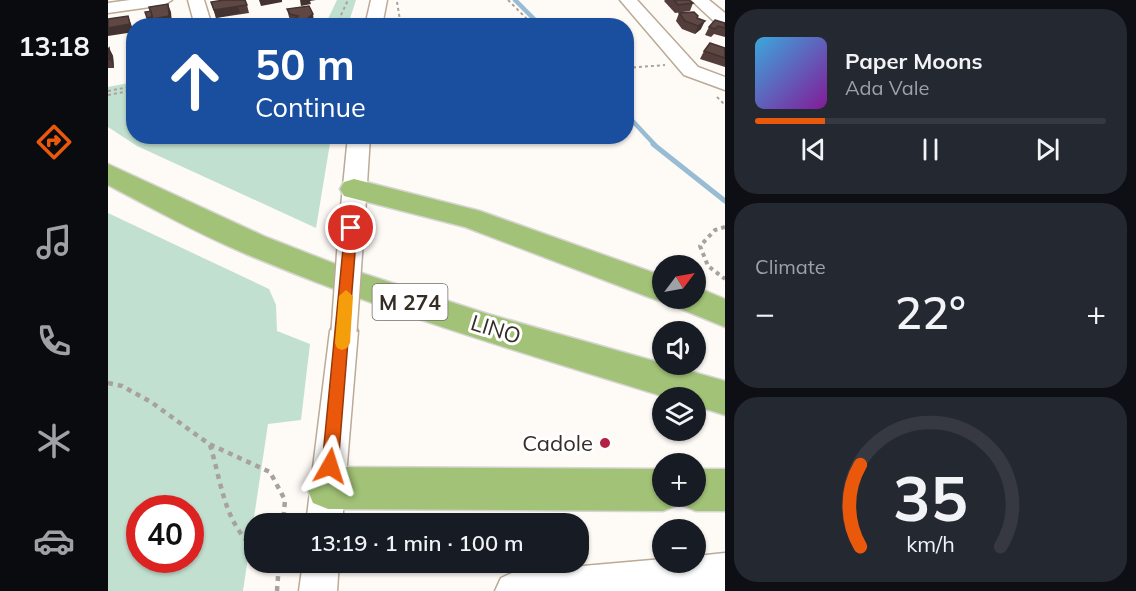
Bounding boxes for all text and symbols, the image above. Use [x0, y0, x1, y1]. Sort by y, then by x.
text: 13:18 [18, 29, 90, 63]
text: 50 m [255, 38, 355, 91]
icon: ahead [156, 42, 234, 120]
text: Paper Moons [845, 47, 983, 75]
text: Ada Vale [845, 75, 929, 100]
text: Continue [255, 90, 366, 124]
icon: directions [33, 121, 75, 163]
icon: previous [797, 133, 830, 166]
icon: pause [914, 133, 947, 166]
icon: next [1031, 133, 1064, 166]
pin [325, 202, 376, 253]
icon: arrive [334, 211, 367, 244]
icon: music [33, 221, 75, 263]
text: Climate [755, 254, 826, 279]
north arrow [652, 255, 706, 309]
map controls [652, 255, 706, 573]
road number: M 274 [372, 284, 448, 320]
text: 22° [895, 284, 966, 340]
text: − [755, 292, 775, 333]
text: + [1086, 292, 1106, 333]
street label: LINO [467, 308, 525, 350]
icon: phone [33, 320, 75, 362]
button: sound [652, 321, 706, 375]
button: layers [652, 387, 706, 441]
icon: climate [33, 420, 75, 462]
place label: Cadole [522, 429, 593, 457]
position arrow [298, 434, 362, 498]
marker: Cadole [598, 436, 612, 450]
button: + [652, 453, 706, 507]
text: 35 [893, 458, 968, 537]
speed limit sign: 40 [126, 495, 204, 573]
button: − [652, 519, 706, 573]
icon: car [33, 520, 75, 562]
text: 13:19 · 1 min · 100 m [309, 529, 524, 557]
text: km/h [906, 530, 955, 557]

